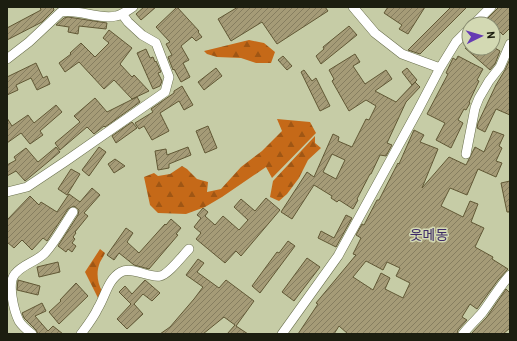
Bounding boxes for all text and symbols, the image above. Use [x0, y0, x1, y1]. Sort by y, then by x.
north arrow [461, 16, 501, 56]
text: N [485, 31, 498, 39]
district label: 웃메동 [410, 226, 448, 243]

